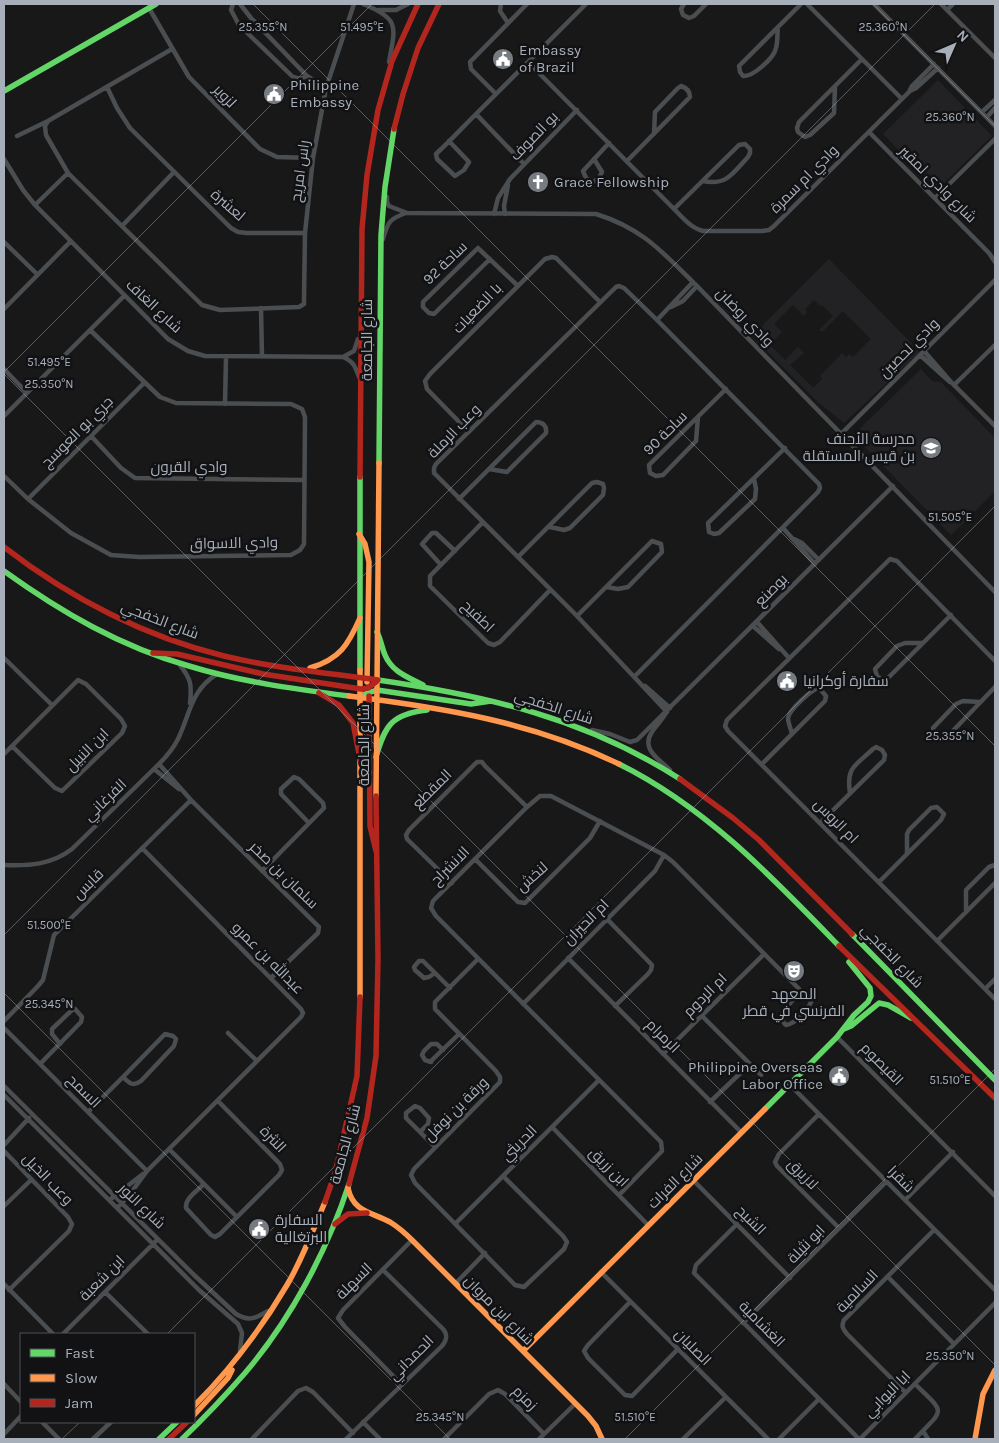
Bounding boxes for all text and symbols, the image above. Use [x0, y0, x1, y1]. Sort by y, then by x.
text: 25.355°N [239, 20, 287, 34]
text: 51.495°E [340, 20, 384, 34]
text: 25.360°N [858, 20, 908, 34]
north arrow [929, 20, 979, 70]
text: N [953, 27, 972, 46]
place label: Embassy of Brazil [519, 41, 581, 76]
public building icon: Embassy of Brazil [491, 47, 515, 71]
place label: Philippine Embassy [290, 76, 359, 111]
street label: لزوير [209, 80, 240, 111]
public building icon: Philippine Embassy [262, 82, 286, 106]
street label: بو الصوف [506, 108, 562, 164]
text: 25.360°N [925, 110, 975, 124]
street label: راس امريح [287, 139, 315, 203]
street label: وادي ام سمرة [766, 141, 844, 219]
street label: شارع وادي لمقير [893, 141, 980, 228]
church icon: Grace Fellowship [526, 170, 550, 194]
place label: Grace Fellowship [554, 173, 669, 191]
street label: لعشرة [207, 185, 249, 225]
street label: ساحة 92 [419, 237, 471, 289]
street label: شارع الغاف [121, 275, 186, 338]
street label: با الضعيات [449, 279, 505, 337]
street label: وادي روضان [710, 284, 778, 352]
street label: شارع الجامعة [358, 299, 378, 381]
street label: وادي لحصين [875, 314, 945, 384]
text: 51.495°E [27, 355, 71, 369]
text: 25.350°N [24, 377, 74, 391]
street label: جري بو العوسج [37, 392, 119, 474]
street label: وعب الرملة [424, 400, 484, 462]
street label: ساحة 90 [639, 407, 691, 459]
place label: مدرسة الأحنف بن قيس المستقلة [803, 430, 915, 466]
school or university icon: مدرسة الأحنف بن قيس المستقلة [919, 436, 943, 460]
street label: وادي القرون [151, 458, 227, 479]
text: 51.505°E [928, 510, 972, 524]
street label: وادي الاسواق [190, 533, 278, 556]
street label: بوصنع [751, 570, 793, 612]
street label: اطفيح [456, 596, 498, 637]
street label: شارع الخفجي [118, 597, 201, 646]
public building icon: سفارة أوكرانيا [775, 669, 799, 693]
place label: سفارة أوكرانيا [803, 671, 889, 690]
street label: شارع الخفجي [511, 686, 596, 731]
street label: شارع الجامعة [355, 704, 375, 786]
street label: ابن النبيل [62, 725, 113, 776]
text: 25.355°N [926, 729, 974, 743]
street label: المقطع [408, 765, 457, 814]
street label: الفرغاني [80, 775, 132, 827]
street label: ام الروس [809, 795, 862, 848]
street label: سلمان بن صخر [244, 837, 322, 913]
street label: الانشراح [427, 843, 475, 891]
street label: لنخش [512, 858, 552, 897]
street label: قابس [69, 865, 108, 904]
street label: ام الحيران [559, 895, 613, 949]
text: 51.500°E [27, 918, 71, 932]
street label: عبدالله بن عمرو [228, 918, 308, 998]
street label: شارع الخفجي [855, 920, 927, 994]
theatre icon: المعهد الفرنسي في قطر [782, 959, 806, 983]
street label: ام الردوم [679, 969, 731, 1021]
place label: المعهد الفرنسي في قطر [742, 985, 845, 1023]
text: 25.345°N [25, 997, 73, 1011]
street label: الرمرام [642, 1015, 684, 1057]
street label: القيصوم [856, 1039, 907, 1090]
place label: Philippine Overseas Labor Office [688, 1058, 823, 1093]
public building icon: Philippine Overseas Labor Office [827, 1064, 851, 1088]
street label: السمح [62, 1070, 105, 1113]
street label: ورقة بن نوفل [420, 1073, 493, 1146]
text: 51.510°E [929, 1073, 971, 1087]
street label: شارع الجامعة [326, 1102, 366, 1186]
street label: الحريثي [497, 1121, 543, 1167]
street label: النثرة [256, 1122, 290, 1156]
street label: ابن زريق [585, 1143, 633, 1191]
street label: وعب الخيل [18, 1149, 77, 1209]
street label: شارع الفرات [644, 1150, 708, 1214]
street label: لازيرق [783, 1155, 822, 1194]
street label: شقرا [884, 1162, 918, 1196]
street label: شارع النور [113, 1179, 169, 1234]
street label: الشيح [731, 1201, 770, 1240]
place label: السفارة البرتغالية [275, 1211, 327, 1246]
public building icon: السفارة البرتغالية [247, 1217, 271, 1241]
street label: ابو نثيلة [783, 1221, 829, 1267]
street label: ابن شعبة [75, 1251, 129, 1305]
street label: السهلة [332, 1259, 377, 1304]
street label: السالمية [832, 1266, 882, 1316]
street label: شارع ابن مروان [459, 1271, 538, 1350]
street label: الغشامية [735, 1297, 789, 1351]
street label: الصليان [670, 1325, 715, 1370]
street label: الحمداني [385, 1332, 440, 1387]
legend [20, 1333, 195, 1423]
text: Fast [65, 1344, 95, 1362]
text: 25.350°N [925, 1349, 975, 1363]
street label: ابا اليوابي [860, 1367, 916, 1423]
text: Slow [65, 1369, 97, 1387]
street label: زمزم [508, 1382, 541, 1415]
text: Jam [65, 1394, 93, 1412]
text: 25.345°N [416, 1410, 464, 1424]
text: 51.510°E [614, 1410, 656, 1424]

